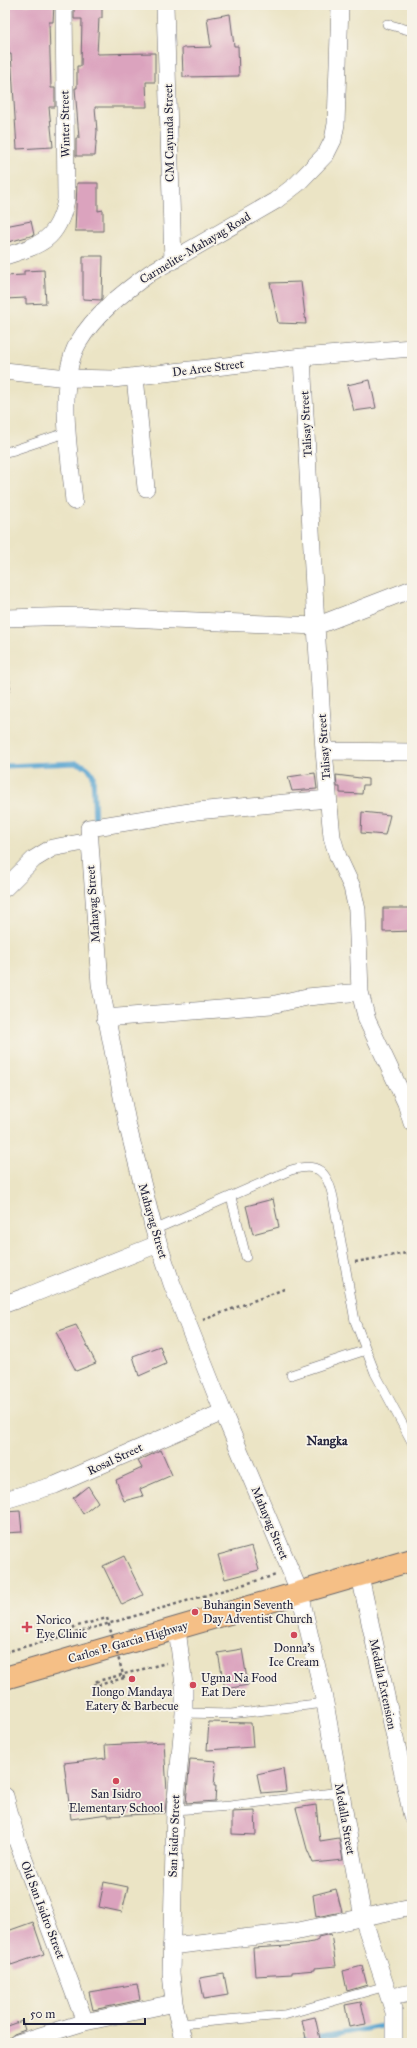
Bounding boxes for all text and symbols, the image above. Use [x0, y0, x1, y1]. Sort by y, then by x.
street label: CM Cayunda Street [161, 83, 177, 182]
street label: Winter Street [57, 90, 73, 158]
street label: Carmelite-Mahayag Road [137, 209, 253, 288]
street label: De Arce Street [171, 357, 245, 379]
street label: Talisay Street [297, 390, 315, 458]
street label: Talisay Street [315, 713, 333, 781]
street label: Mahayag Street [83, 864, 104, 943]
street label: Mahayag Street [135, 1182, 171, 1261]
district label: Nangka [307, 1433, 348, 1449]
street label: Rosal Street [85, 1440, 146, 1478]
street label: Mahayag Street [247, 1485, 292, 1563]
place label: Buhangin Seventh Day Adventist Church [203, 1598, 313, 1626]
marker: Buhangin Seventh Day Adventist Church [190, 1607, 200, 1617]
place label: Norico Eye Clinic [36, 1613, 87, 1641]
street label: Carlos P. Garcia Highway [67, 1618, 190, 1667]
marker: Norico Eye Clinic [21, 1621, 33, 1633]
marker: Donna's Ice Cream [289, 1630, 299, 1640]
street label: Medalla Extension [367, 1637, 400, 1731]
place label: Donna's Ice Cream [269, 1641, 319, 1669]
place label: Ugma Na Food Eat Dere [201, 1671, 277, 1699]
marker: Ilongo Mandaya Eatery & Barbecue [127, 1674, 137, 1684]
marker: Ugma Na Food Eat Dere [188, 1680, 198, 1690]
place label: Ilongo Mandaya Eatery & Barbecue [85, 1685, 179, 1713]
marker: San Isidro Elementary School [111, 1776, 121, 1786]
street label: Medalla Street [332, 1782, 358, 1857]
place label: San Isidro Elementary School [69, 1787, 164, 1815]
street label: San Isidro Street [166, 1794, 182, 1878]
street label: Old San Isidro Street [18, 1859, 68, 1962]
scale bar [24, 2000, 145, 2026]
text: 50 m [30, 2007, 55, 2021]

